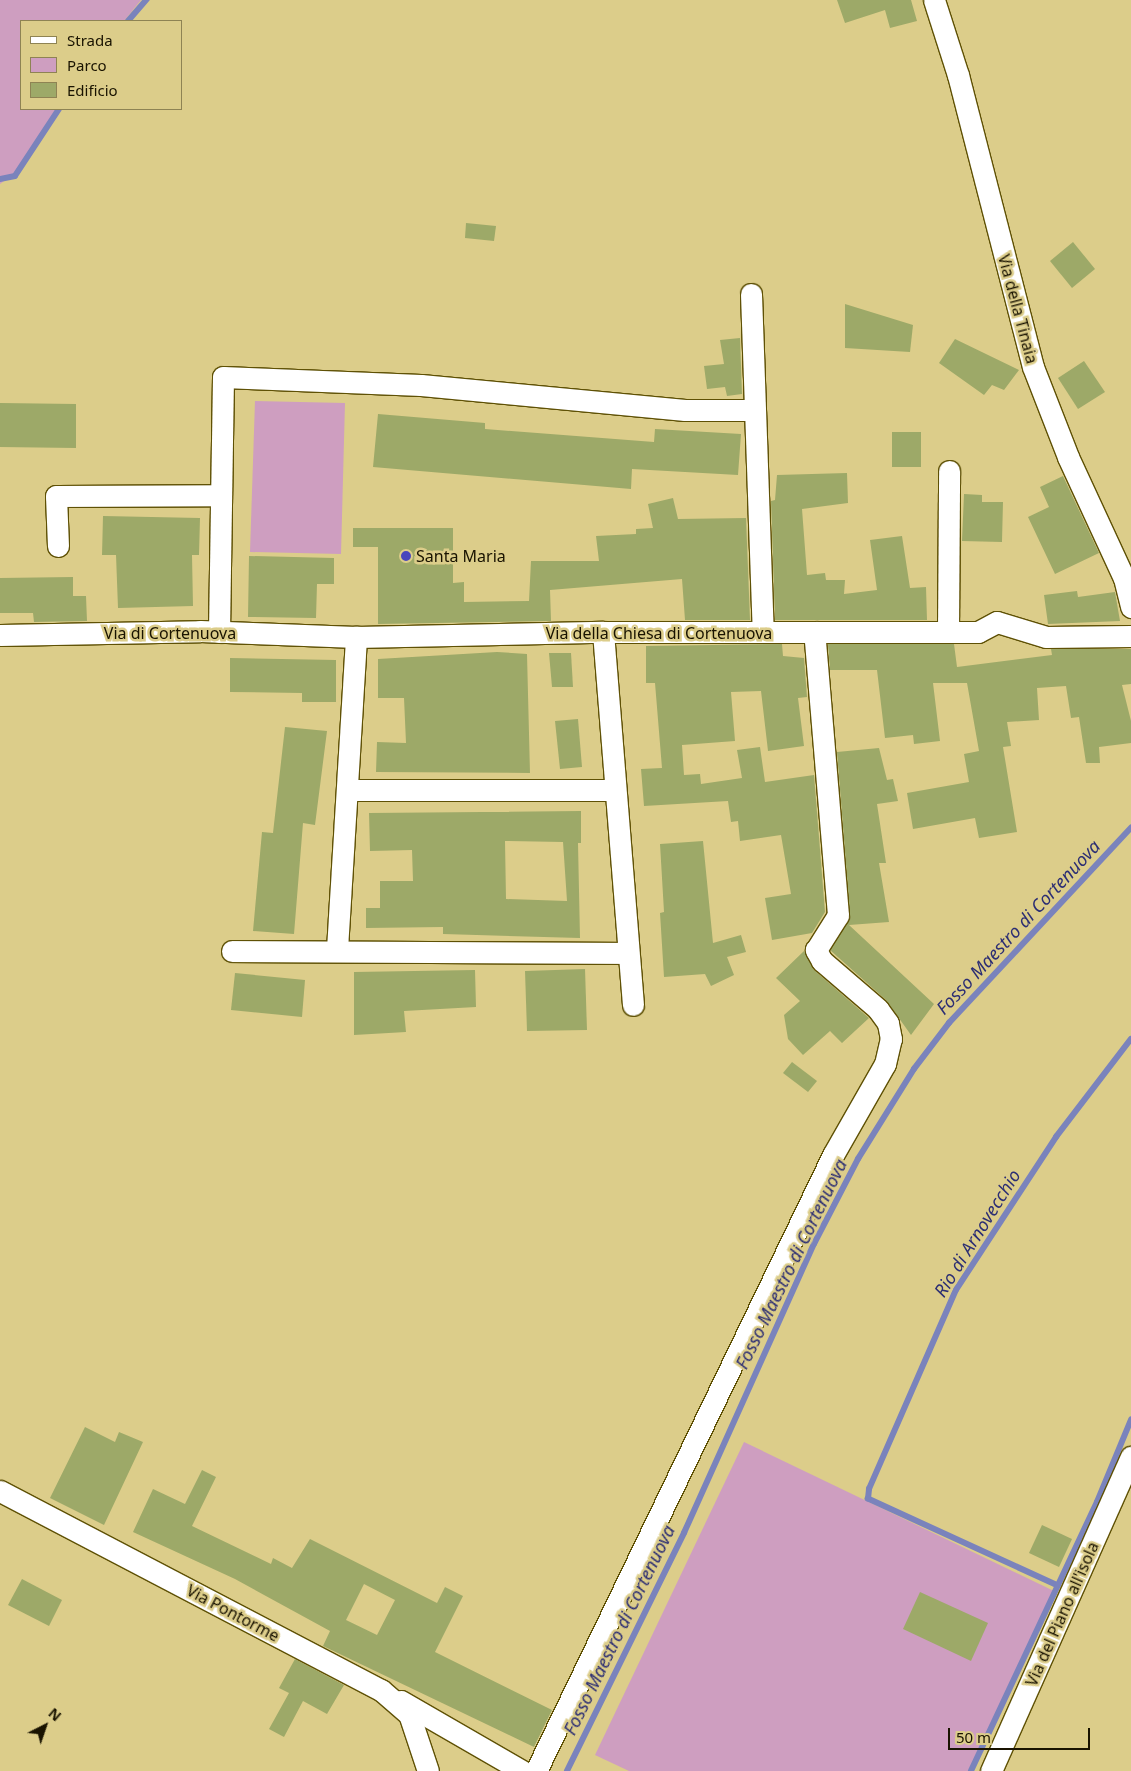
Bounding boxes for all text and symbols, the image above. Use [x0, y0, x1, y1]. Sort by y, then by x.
legend [20, 20, 182, 110]
text: Strada [67, 30, 113, 50]
text: Parco [67, 55, 107, 75]
text: Edificio [67, 80, 118, 100]
street label: Via della Tinaia [994, 252, 1042, 366]
place label: Santa Maria [416, 546, 506, 566]
marker: Santa Maria [400, 550, 412, 562]
street label: Via di Cortenuova [104, 623, 236, 643]
street label: Via della Chiesa di Cortenuova [546, 623, 772, 643]
water label: Fosso Maestro di Cortenuova [931, 835, 1105, 1019]
water label: Fosso Maestro di Cortenuova [731, 1156, 851, 1372]
water label: Rio di Arnovecchio [929, 1165, 1025, 1301]
water label: Fosso Maestro di Cortenuova [559, 1522, 679, 1738]
street label: Via del Piano all'isola [1022, 1539, 1102, 1689]
street label: Via Pontorme [183, 1581, 283, 1645]
north arrow [20, 1701, 70, 1751]
text: N [45, 1703, 66, 1725]
scale bar [951, 1718, 1094, 1750]
text: 50 m [956, 1727, 991, 1747]

